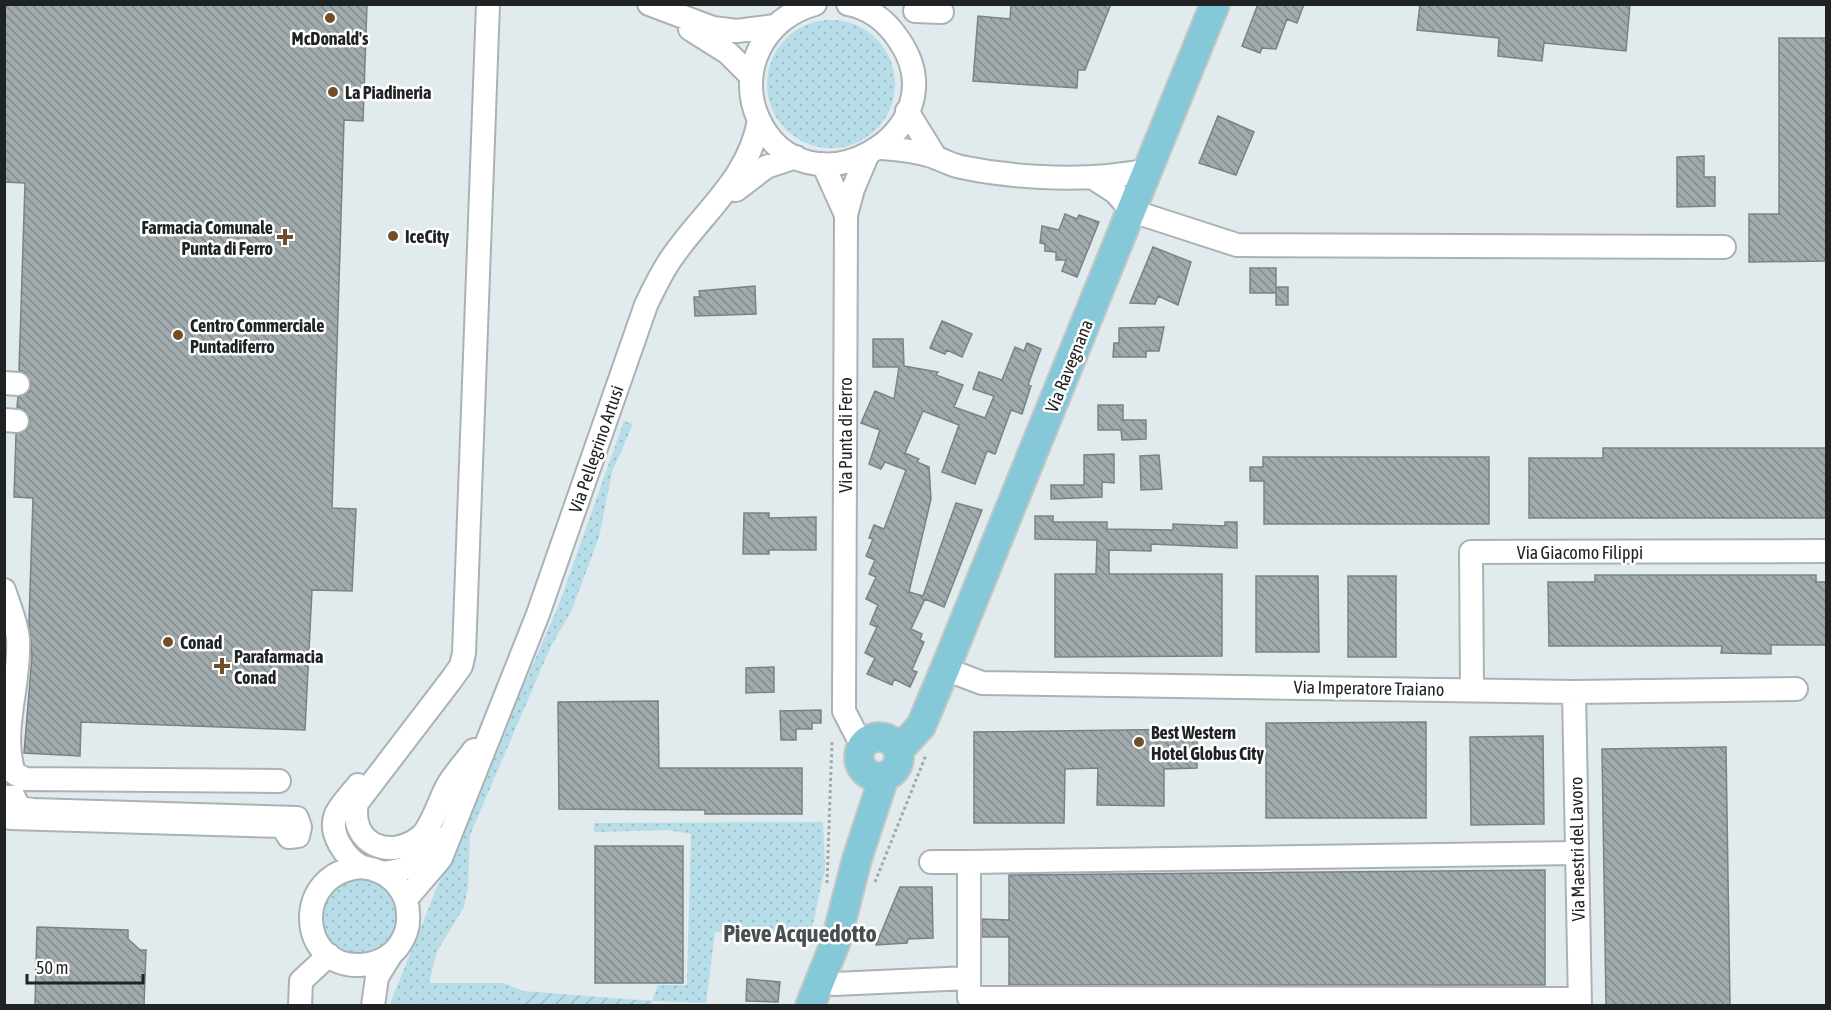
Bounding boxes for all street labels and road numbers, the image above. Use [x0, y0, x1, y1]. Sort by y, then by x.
street label: Via Ravegnana [1041, 316, 1097, 416]
street label: Via Punta di Ferro [835, 377, 856, 493]
street label: Via Pellegrino Artusi [564, 383, 628, 515]
street label: Via Giacomo Filippi [1517, 542, 1643, 563]
street label: Via Imperatore Traiano [1294, 676, 1444, 700]
street label: Via Maestri del Lavoro [1565, 777, 1589, 921]

